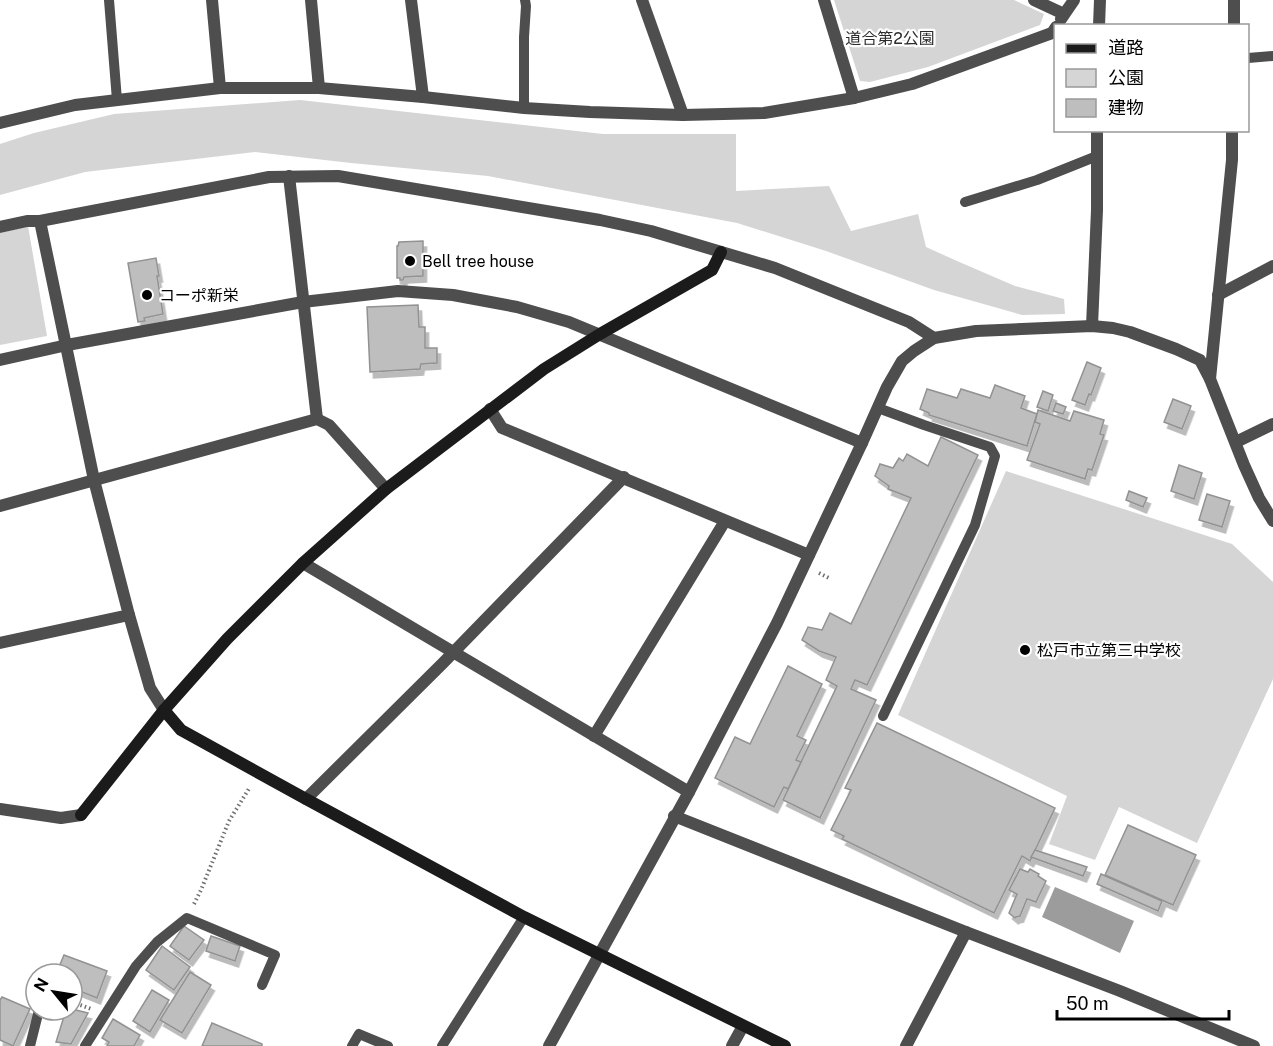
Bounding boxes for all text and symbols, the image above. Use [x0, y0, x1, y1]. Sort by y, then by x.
legend [1054, 24, 1249, 132]
park label: 道合第2公園 [845, 29, 935, 48]
text: 道路 [1108, 37, 1144, 58]
text: 公園 [1108, 67, 1144, 88]
text: 建物 [1108, 97, 1144, 118]
place label: Bell tree house [422, 252, 534, 271]
marker: Bell tree house [403, 254, 417, 268]
place label: コーポ新栄 [159, 286, 239, 305]
marker: コーポ新栄 [140, 288, 154, 302]
place label: 松戸市立第三中学校 [1037, 641, 1181, 660]
marker: 松戸市立第三中学校 [1018, 643, 1032, 657]
north arrow [24, 962, 84, 1022]
text: N [30, 975, 53, 995]
scale bar [1057, 983, 1230, 1021]
text: 50 m [1066, 993, 1109, 1014]

